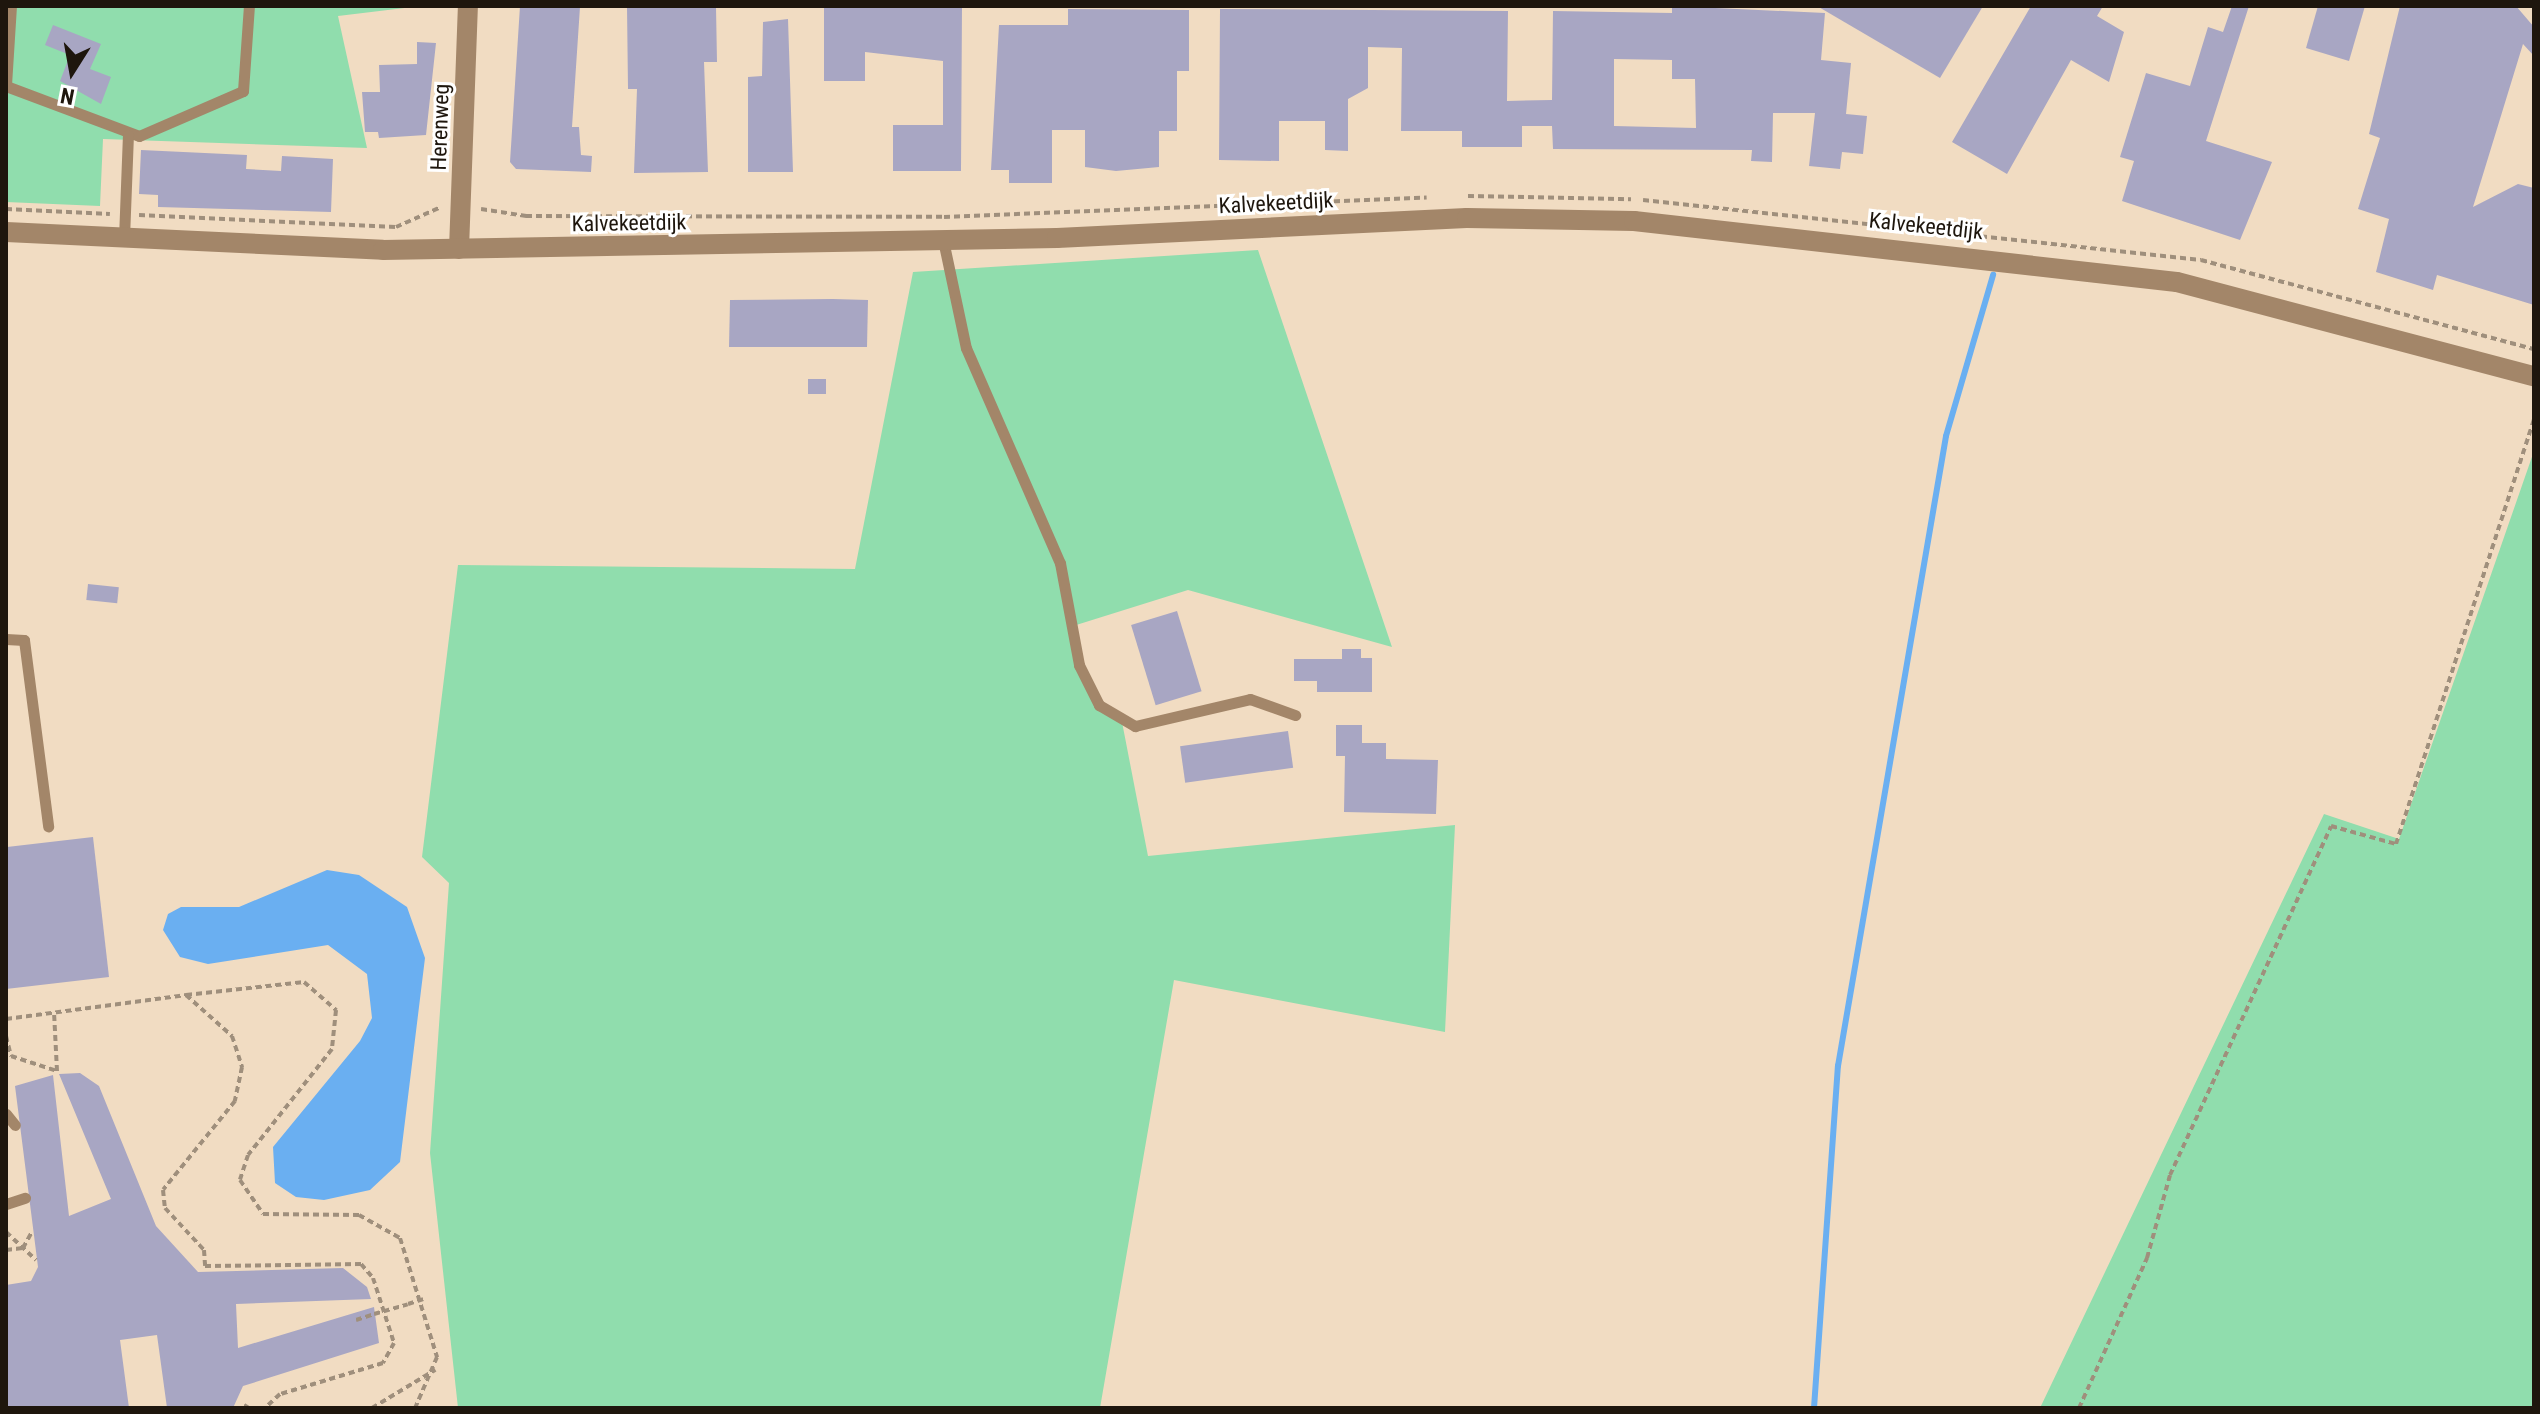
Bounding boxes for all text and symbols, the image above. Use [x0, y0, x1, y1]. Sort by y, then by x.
north arrow [32, 32, 112, 112]
text: N [58, 82, 76, 110]
street label: Herenweg [425, 83, 455, 171]
street label: Kalvekeetdijk [1218, 187, 1334, 219]
street label: Kalvekeetdijk [1868, 207, 1984, 245]
street label: Kalvekeetdijk [571, 209, 687, 237]

